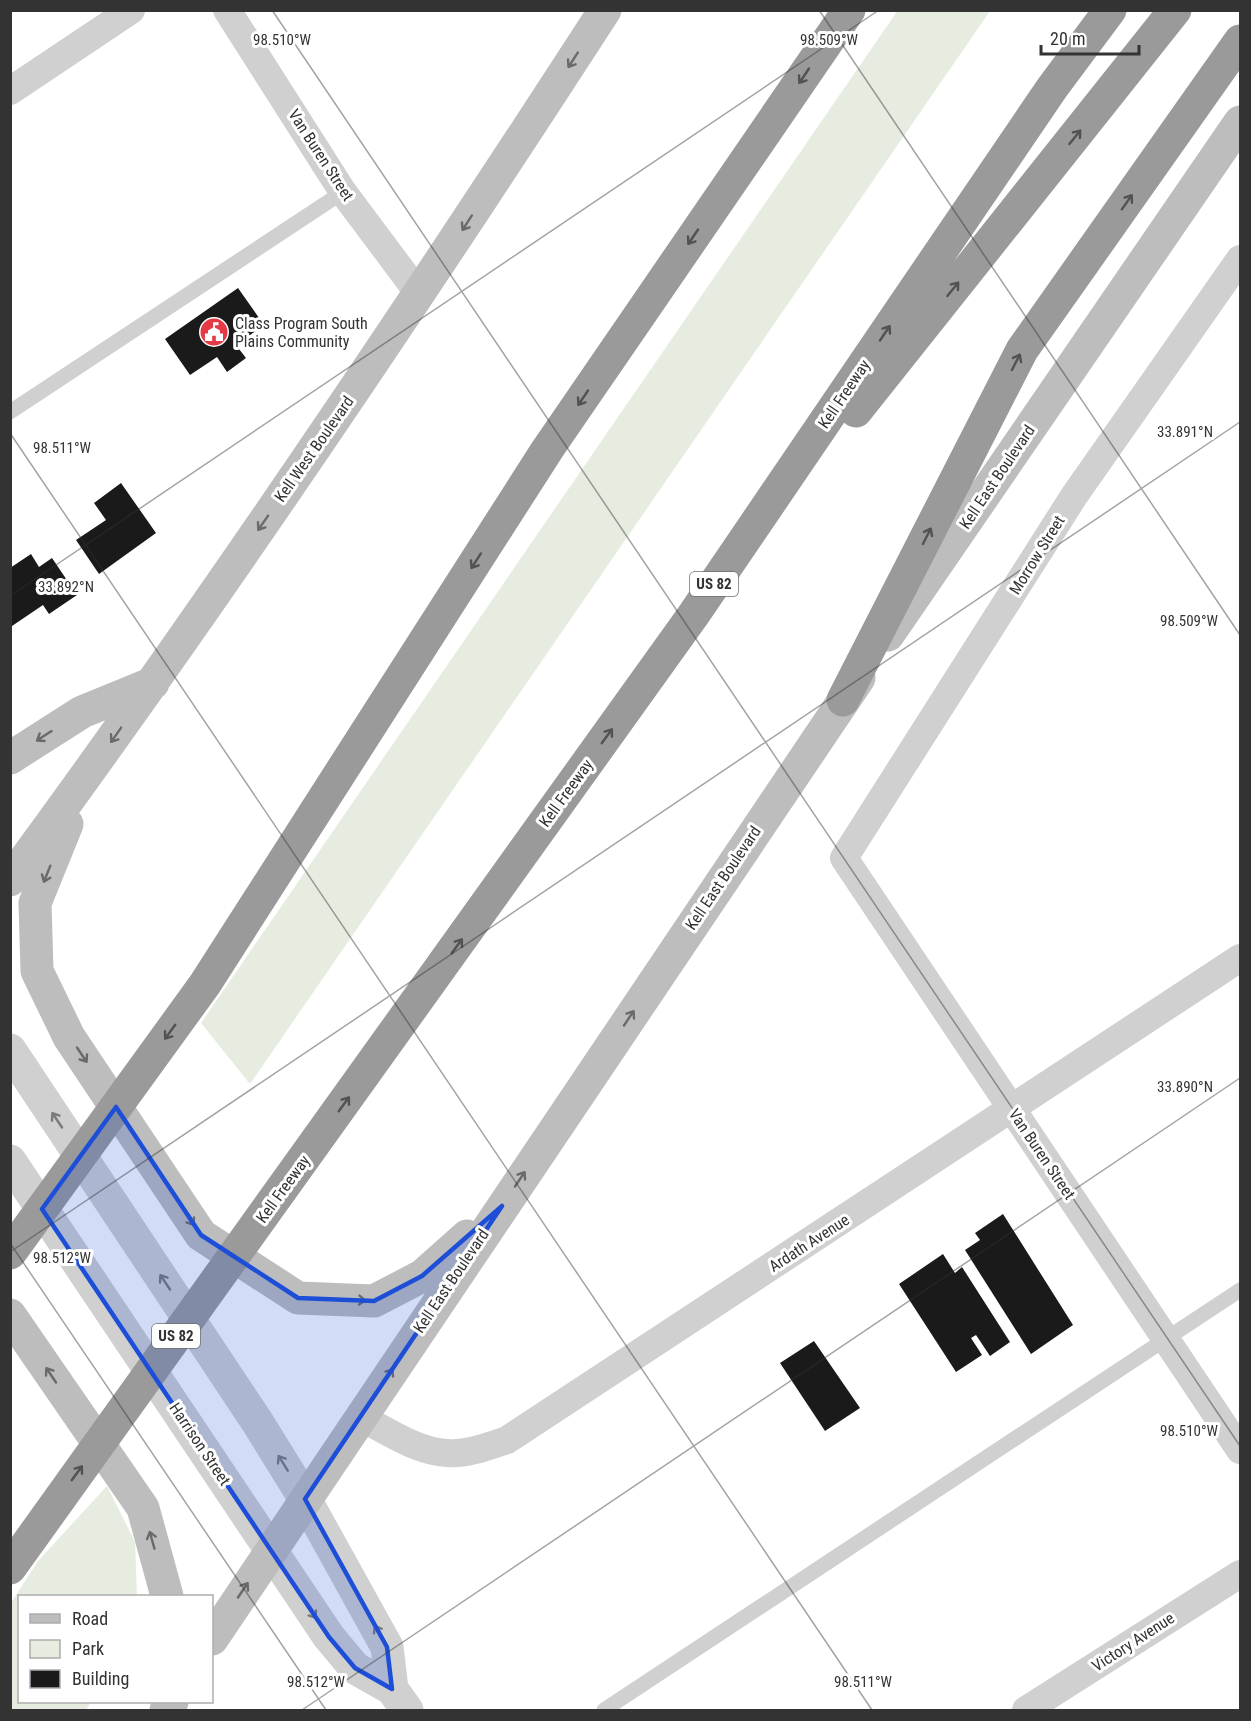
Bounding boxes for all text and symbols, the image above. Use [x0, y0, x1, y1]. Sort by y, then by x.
scale bar [1041, 18, 1138, 56]
text: 20 m [1050, 28, 1085, 49]
text: 98.510°W [253, 31, 312, 49]
text: 98.509°W [800, 31, 859, 49]
one-way arrow [567, 51, 579, 67]
one-way arrow [797, 67, 809, 84]
street label: Van Buren Street [284, 106, 358, 205]
one-way arrow [1068, 129, 1081, 145]
one-way arrow [1121, 195, 1133, 211]
one-way arrow [461, 214, 473, 231]
one-way arrow [687, 228, 699, 244]
one-way arrow [947, 281, 960, 297]
place label: Class Program South Plains Community [235, 314, 368, 351]
public building icon: Class Program South Plains Community [198, 316, 230, 348]
one-way arrow [879, 326, 891, 342]
one-way arrow [1011, 354, 1022, 372]
street label: Kell Freeway [814, 356, 874, 432]
one-way arrow [577, 389, 589, 405]
street label: Kell West Boulevard [270, 392, 358, 506]
street label: Kell East Boulevard [955, 422, 1039, 532]
text: 33.891°N [1157, 423, 1213, 441]
text: 98.511°W [33, 439, 92, 457]
street label: Morrow Street [1005, 512, 1069, 598]
one-way arrow [257, 515, 269, 531]
one-way arrow [922, 527, 934, 545]
one-way arrow [470, 552, 482, 569]
road number: US 82 [690, 572, 738, 596]
text: 33.892°N [38, 578, 94, 596]
text: 98.509°W [1160, 612, 1219, 630]
one-way arrow [110, 727, 122, 743]
one-way arrow [601, 728, 613, 744]
one-way arrow [36, 731, 53, 743]
street label: Kell Freeway [535, 755, 597, 830]
street label: Kell East Boulevard [681, 823, 765, 933]
one-way arrow [41, 864, 52, 882]
one-way arrow [451, 938, 463, 954]
one-way arrow [623, 1010, 635, 1026]
one-way arrow [164, 1023, 176, 1039]
one-way arrow [75, 1047, 88, 1064]
text: 33.890°N [1157, 1078, 1213, 1096]
one-way arrow [338, 1097, 350, 1113]
street label: Van Buren Street [1005, 1105, 1079, 1203]
one-way arrow [51, 1112, 63, 1128]
street label: Kell Freeway [252, 1151, 314, 1226]
one-way arrow [514, 1171, 526, 1188]
one-way arrow [184, 1209, 196, 1226]
street label: Ardath Avenue [765, 1210, 853, 1276]
street label: Kell East Boulevard [409, 1226, 493, 1336]
text: 98.512°W [33, 1249, 92, 1267]
one-way arrow [158, 1274, 170, 1291]
one-way arrow [346, 1295, 366, 1306]
road number: US 82 [152, 1324, 200, 1348]
one-way arrow [45, 1366, 58, 1383]
one-way arrow [382, 1368, 394, 1385]
street label: Harrison Street [165, 1399, 235, 1489]
text: 98.510°W [1160, 1422, 1219, 1440]
one-way arrow [276, 1455, 288, 1472]
one-way arrow [71, 1466, 83, 1482]
one-way arrow [146, 1531, 157, 1550]
one-way arrow [238, 1582, 250, 1599]
legend [18, 1595, 213, 1703]
one-way arrow [306, 1602, 318, 1619]
text: Road [72, 1608, 108, 1629]
street label: Victory Avenue [1088, 1608, 1178, 1676]
one-way arrow [372, 1625, 384, 1642]
text: Park [72, 1638, 104, 1659]
text: Building [72, 1668, 129, 1689]
text: 98.512°W [287, 1673, 346, 1691]
text: 98.511°W [834, 1673, 893, 1691]

